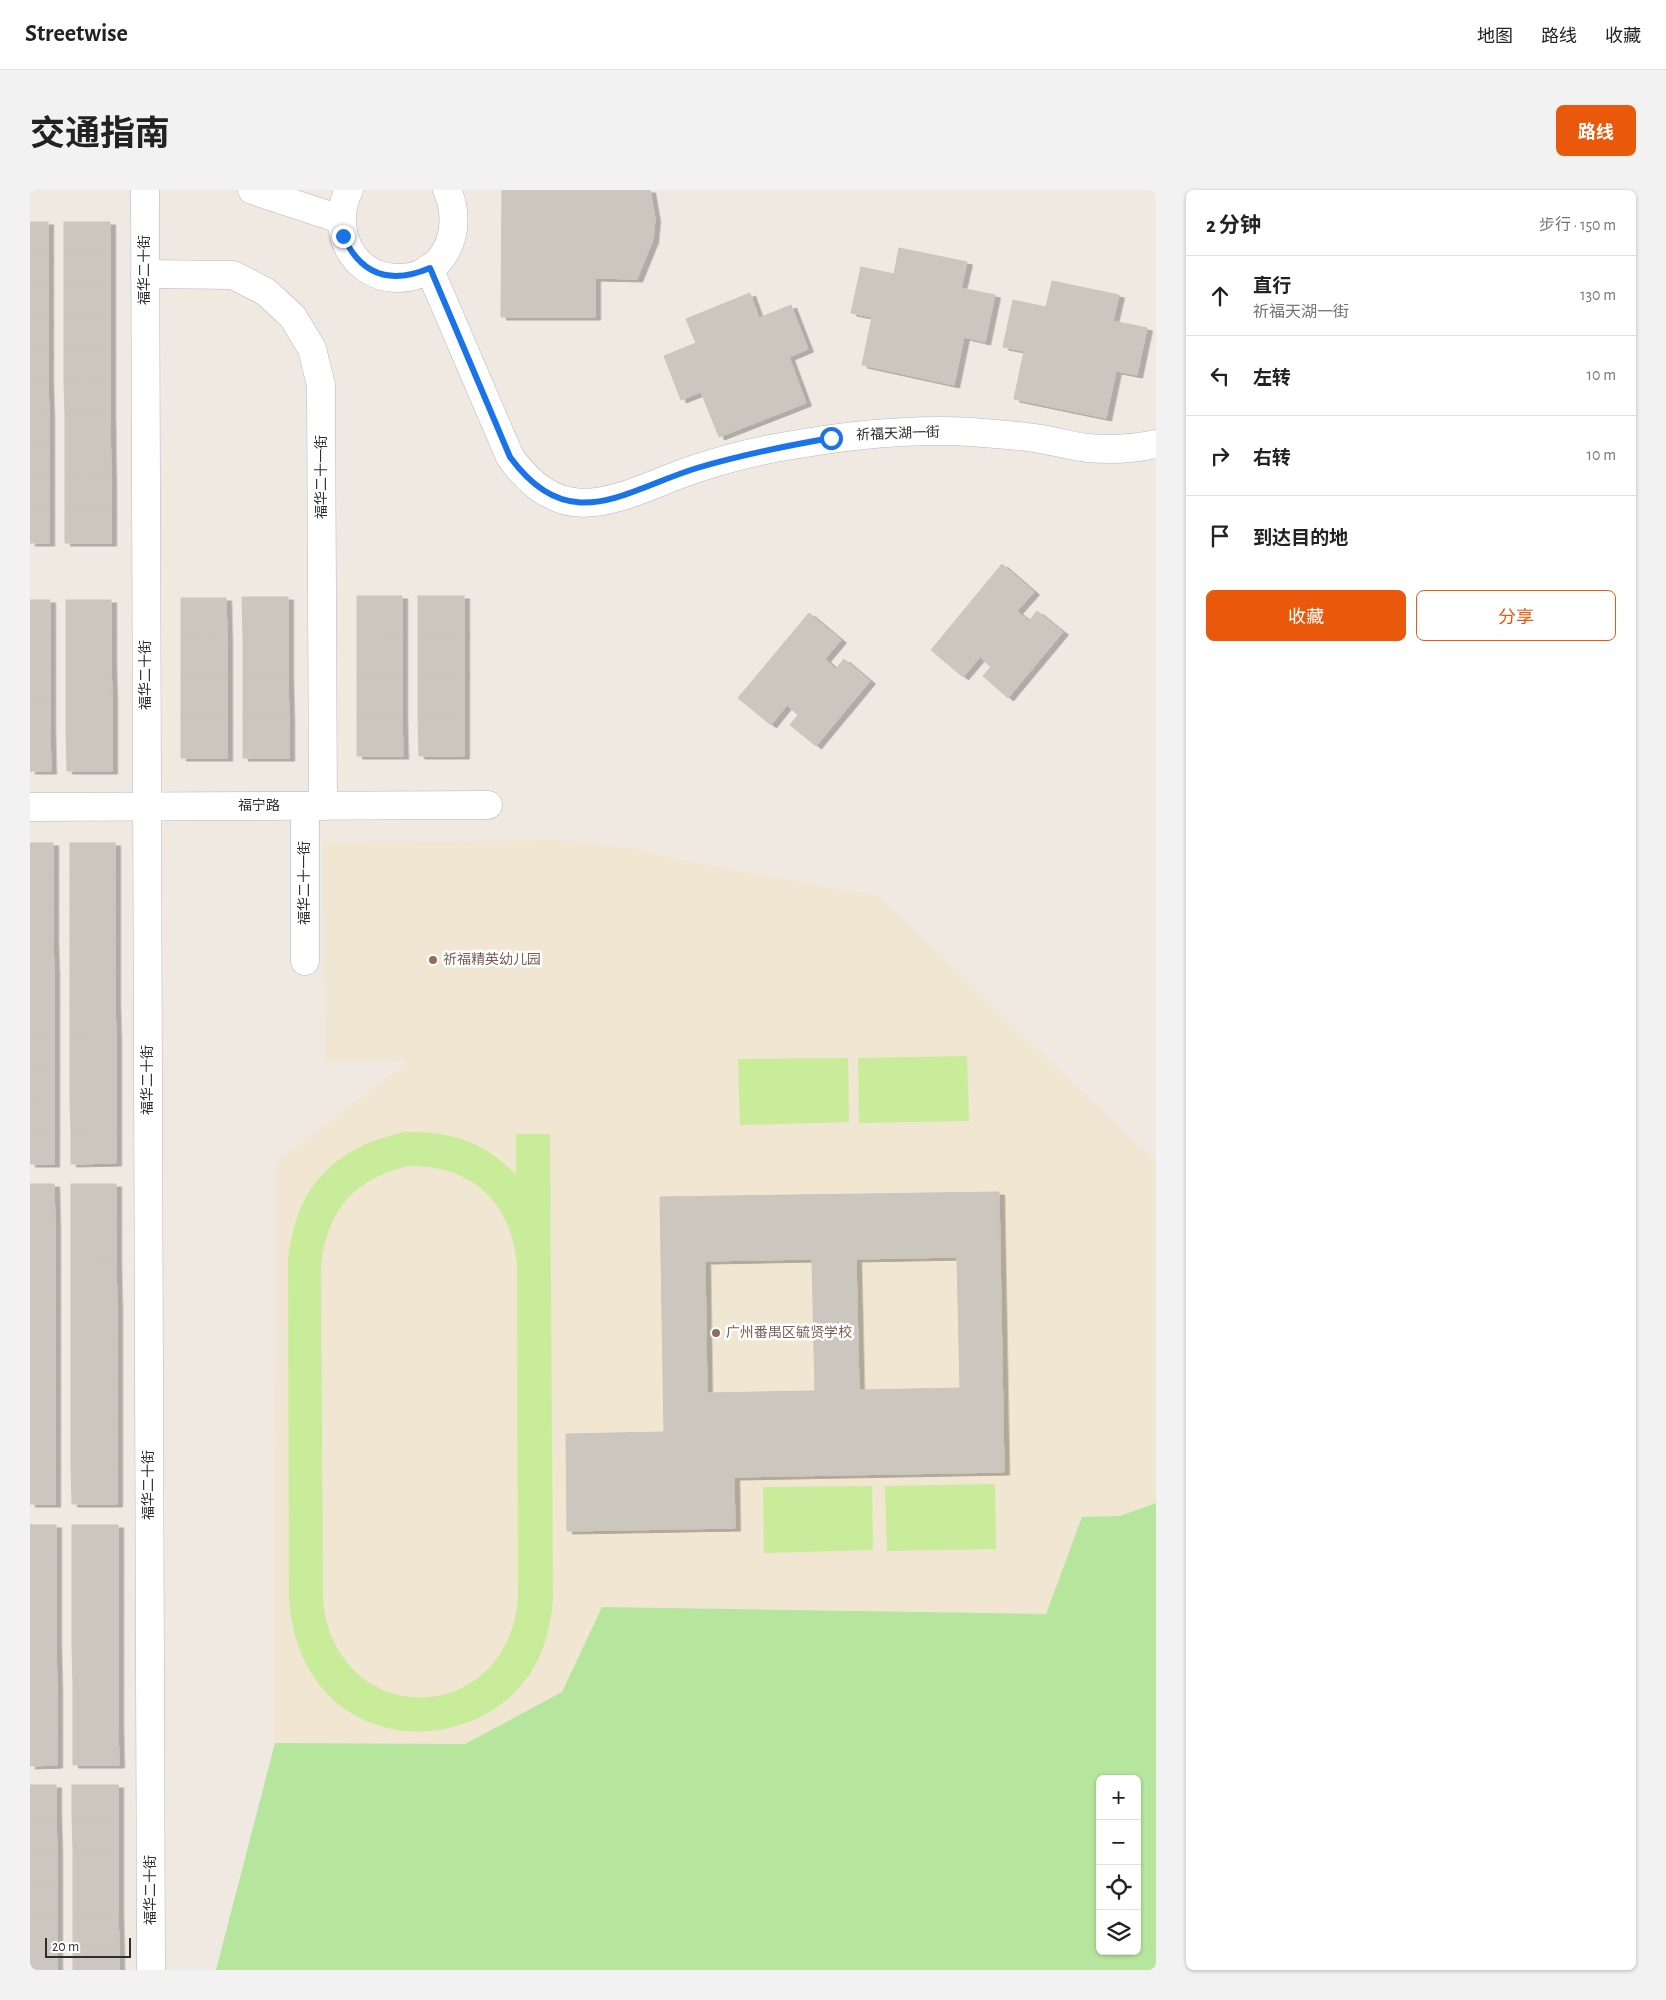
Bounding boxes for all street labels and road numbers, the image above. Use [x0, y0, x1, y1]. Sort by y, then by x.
street label: 福华二十街 [136, 235, 152, 305]
street label: 祈福天湖一街 [856, 425, 940, 442]
street label: 福华二十一街 [313, 435, 329, 519]
street label: 福华二十街 [137, 640, 153, 710]
street label: 福宁路 [238, 797, 280, 813]
street label: 福华二十一街 [296, 841, 312, 925]
street label: 福华二十街 [139, 1045, 155, 1115]
street label: 福华二十街 [140, 1450, 156, 1520]
street label: 福华二十街 [142, 1855, 158, 1925]

